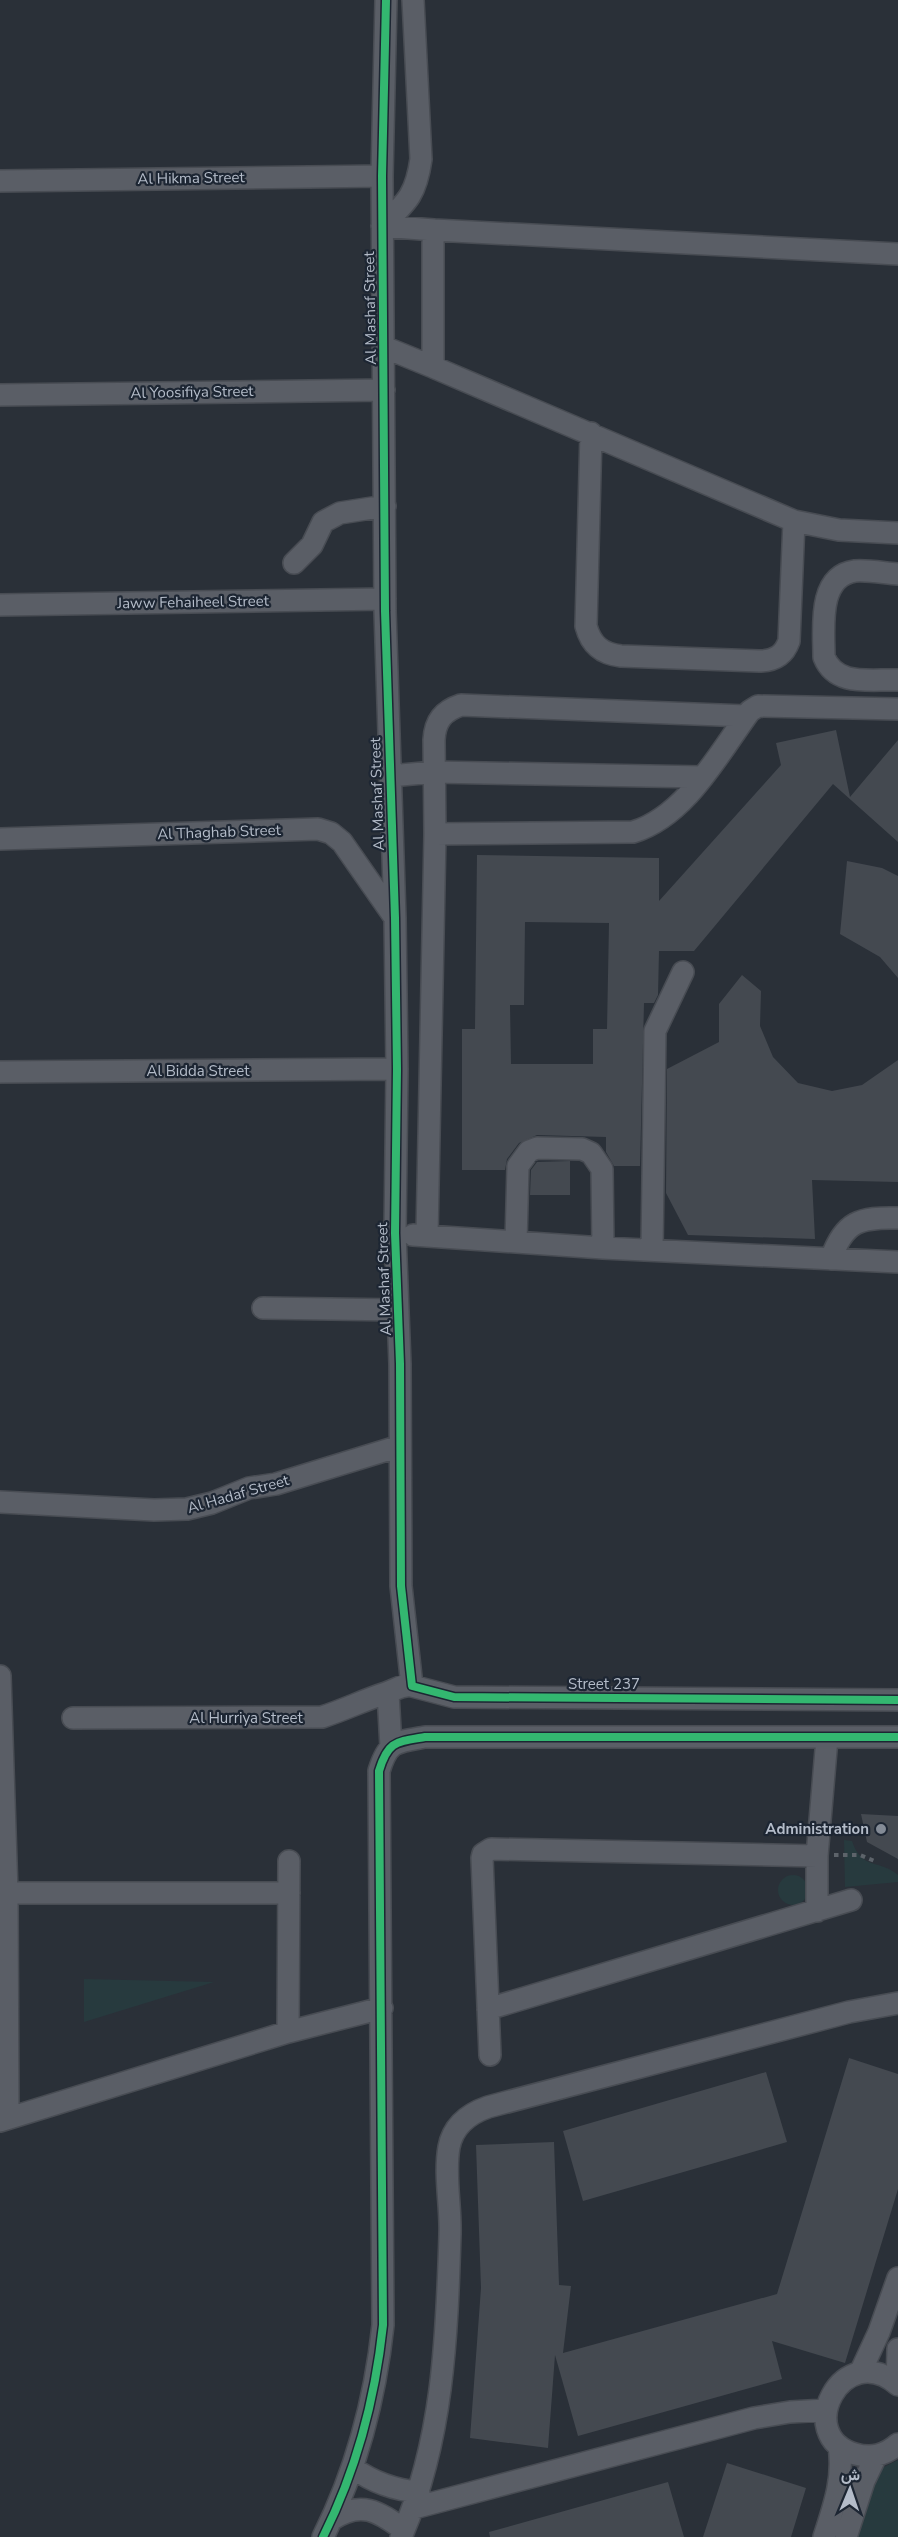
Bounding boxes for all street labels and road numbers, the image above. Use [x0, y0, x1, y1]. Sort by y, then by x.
street label: Al Hikma Street [137, 167, 246, 189]
street label: Al Mashaf Street [359, 250, 381, 365]
street label: Al Yoosifiya Street [130, 381, 254, 403]
street label: Jaww Fehaiheel Street [116, 591, 270, 613]
street label: Al Mashaf Street [365, 736, 389, 851]
street label: Al Thaghab Street [157, 820, 282, 844]
street label: Al Bidda Street [146, 1061, 250, 1081]
street label: Al Mashaf Street [372, 1221, 396, 1336]
street label: Al Hadaf Street [185, 1470, 292, 1518]
street label: Street 237 [568, 1674, 640, 1694]
street label: Al Hurriya Street [189, 1708, 304, 1728]

